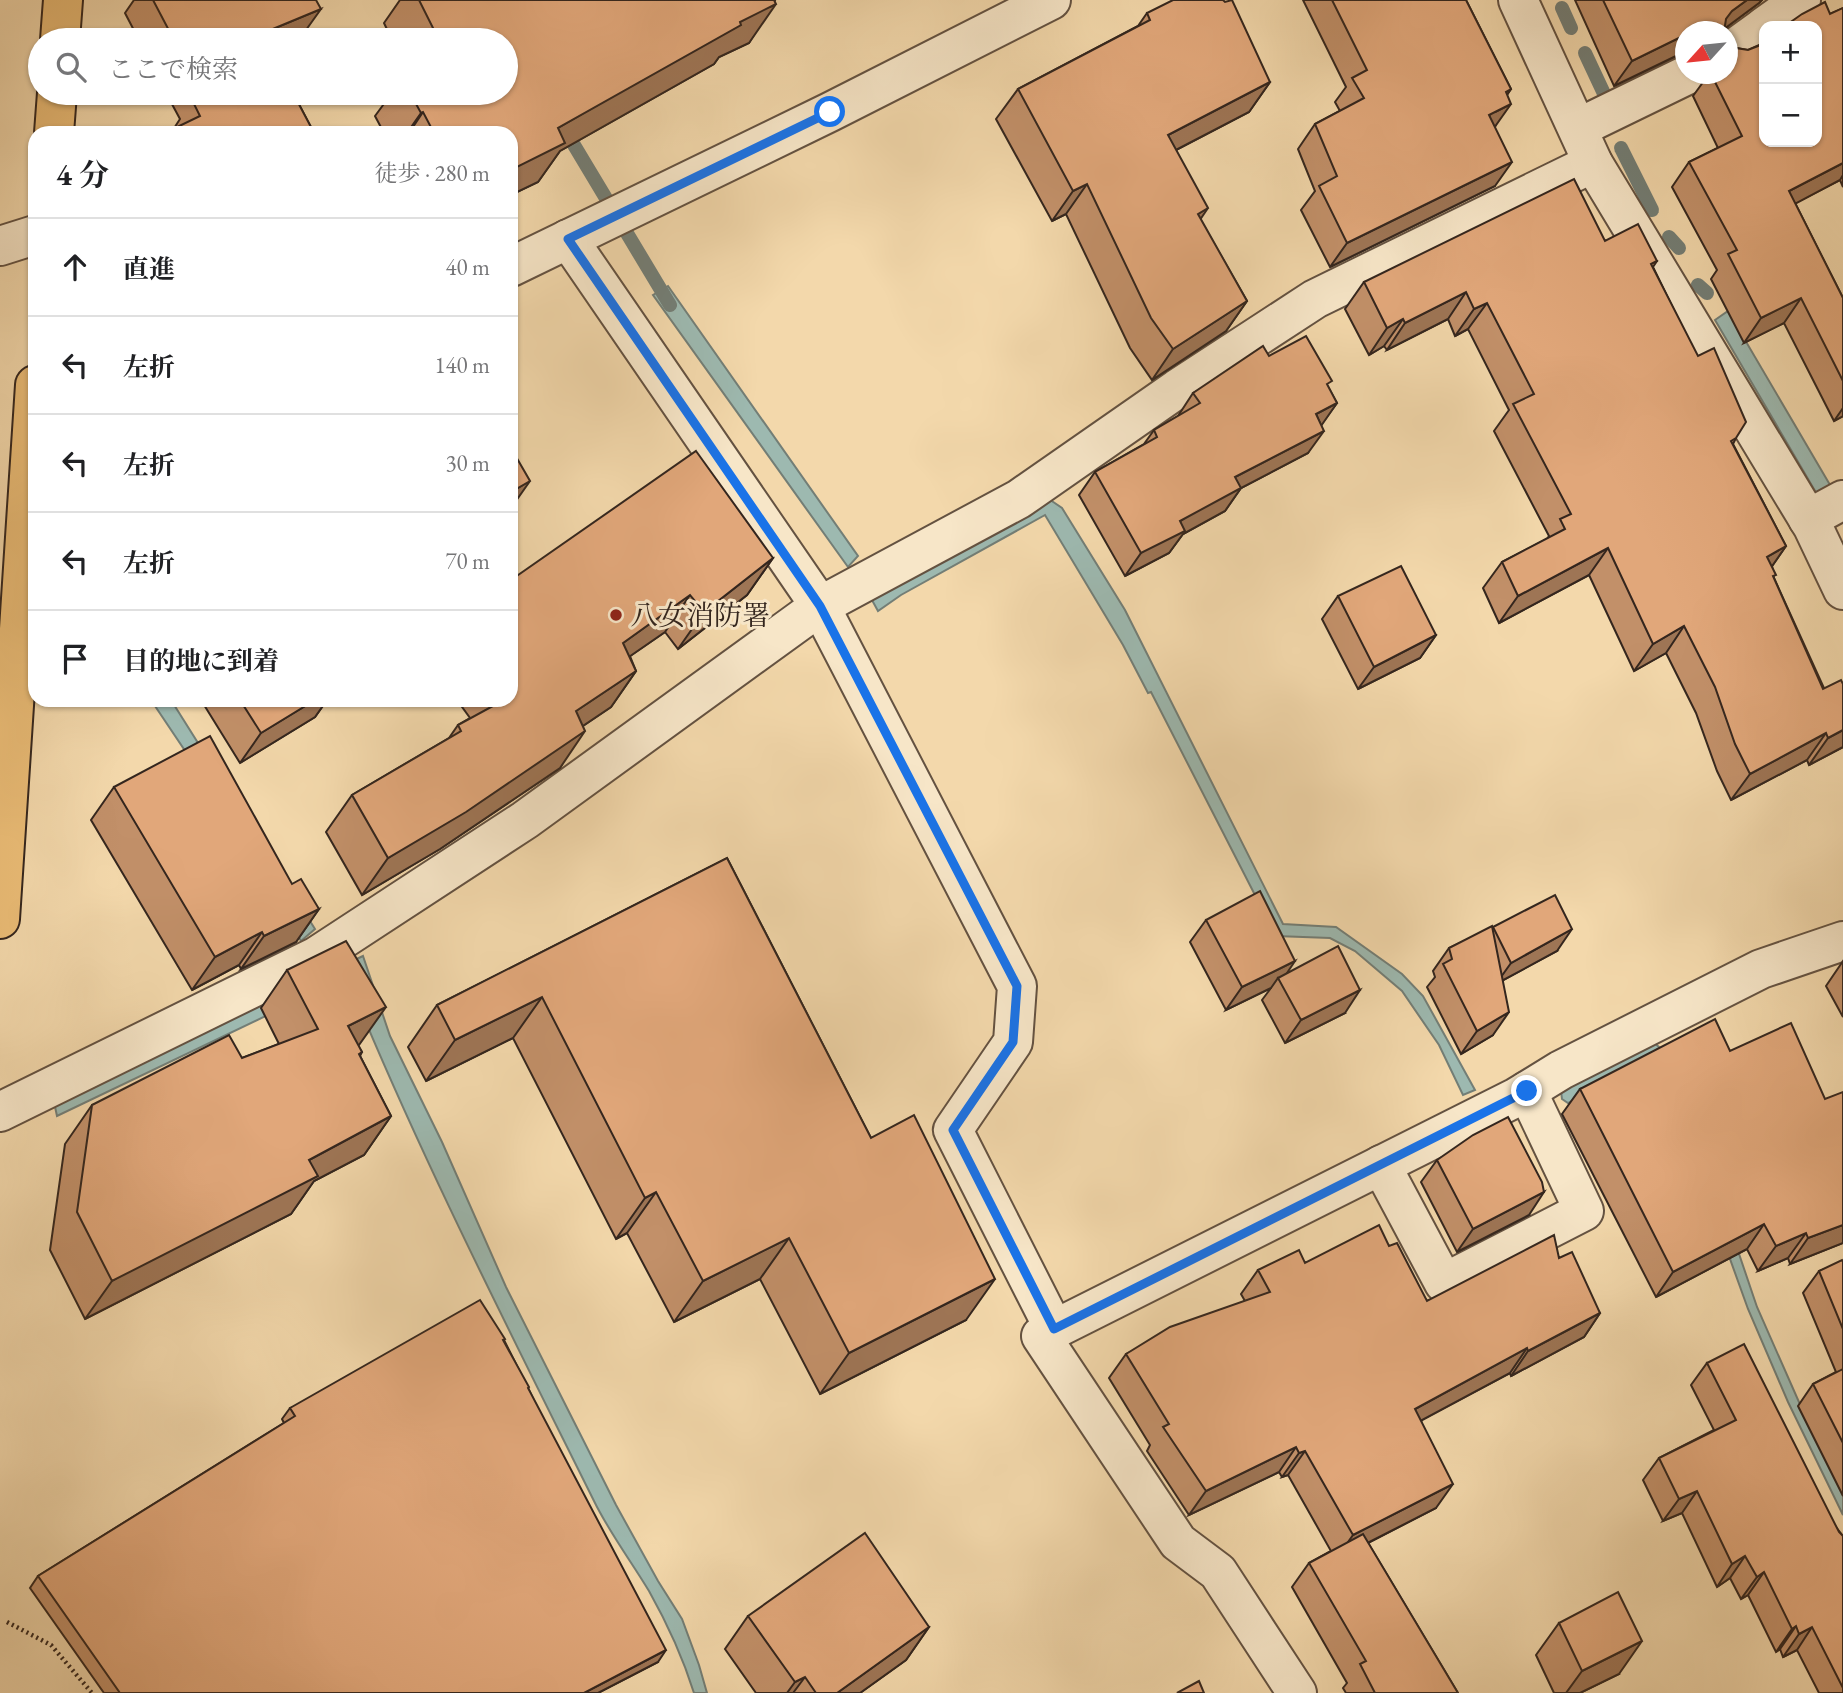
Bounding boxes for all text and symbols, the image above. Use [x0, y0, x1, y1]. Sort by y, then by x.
north arrow [1675, 21, 1738, 84]
map controls [1759, 21, 1822, 147]
button: + [1759, 21, 1822, 84]
search box [28, 28, 518, 105]
icon: search [52, 48, 90, 86]
text: ここで検索 [108, 52, 238, 86]
button: − [1759, 84, 1822, 147]
route start [814, 96, 845, 127]
text: 4 分 [56, 155, 109, 194]
text: 徒歩 · 280 m [375, 158, 490, 188]
icon: ahead [56, 248, 94, 286]
text: 直進 [123, 252, 175, 286]
text: 40 m [445, 252, 490, 282]
icon: left [56, 346, 94, 384]
text: 左折 [123, 350, 175, 384]
text: 140 m [434, 350, 490, 380]
icon: left [56, 444, 94, 482]
text: 左折 [123, 448, 175, 482]
text: 30 m [445, 448, 490, 478]
icon: left [56, 542, 94, 580]
text: 左折 [123, 546, 175, 580]
text: 70 m [445, 546, 490, 576]
place label: 八女消防署 [630, 597, 770, 633]
marker: 八女消防署 [608, 607, 624, 623]
icon: arrive [56, 640, 94, 678]
text: 目的地に到着 [123, 644, 279, 678]
route end [1511, 1075, 1542, 1106]

